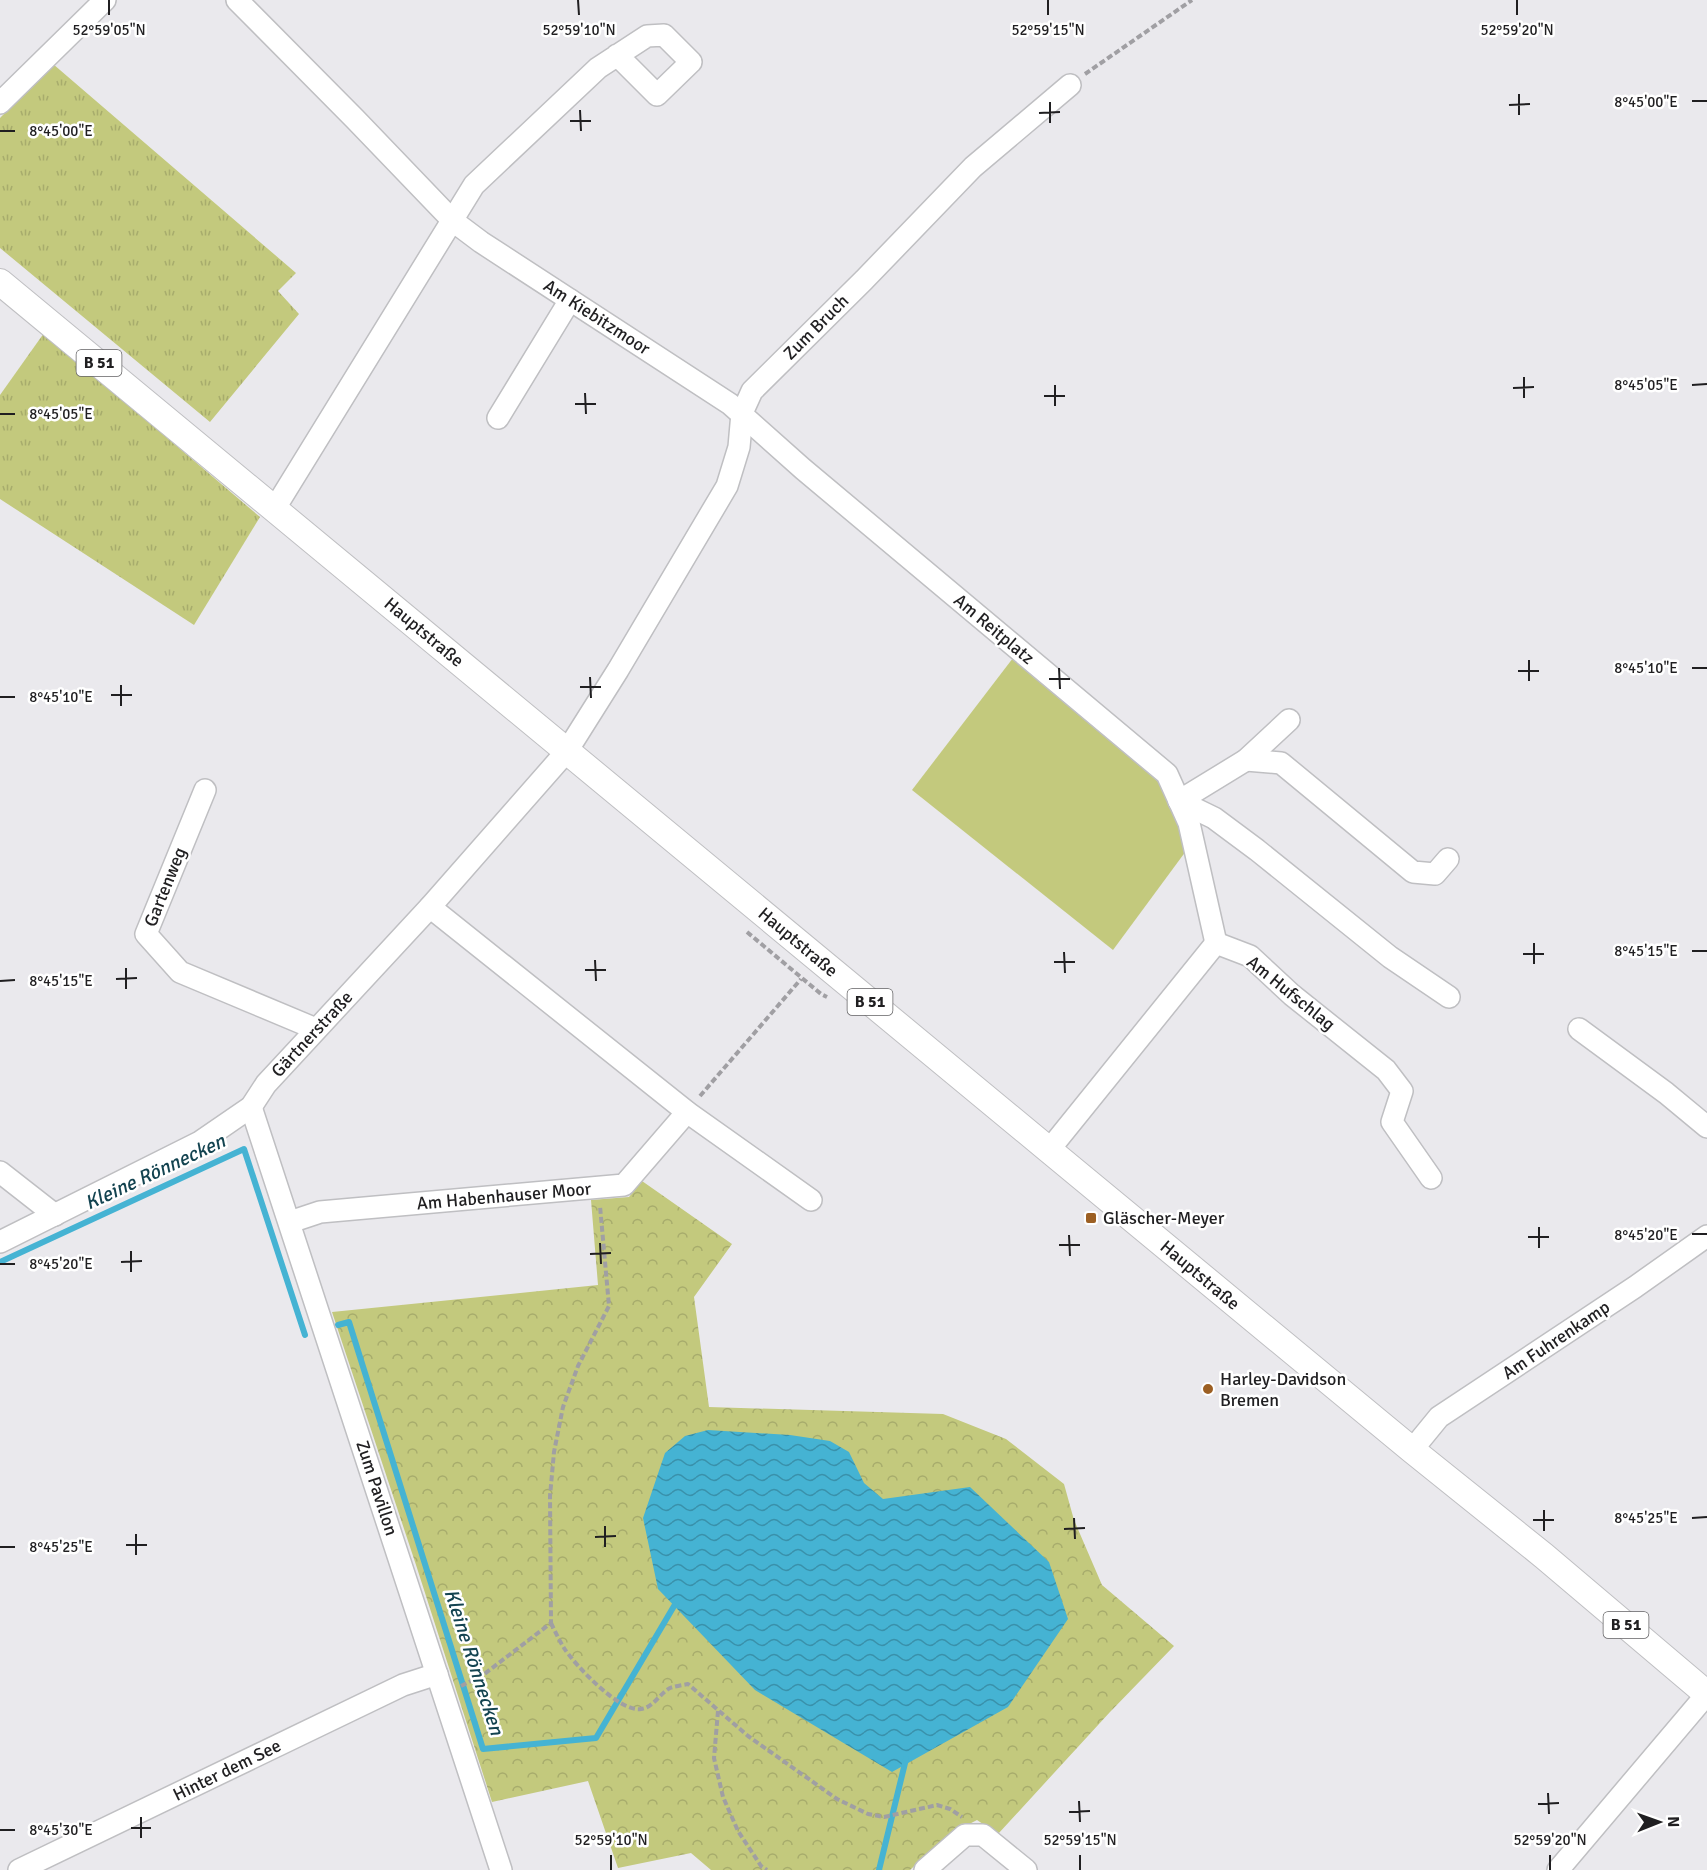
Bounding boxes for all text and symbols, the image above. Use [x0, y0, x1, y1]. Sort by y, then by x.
text: 52°59'05"N [72, 21, 146, 39]
text: 52°59'10"N [542, 21, 616, 39]
text: 52°59'15"N [1011, 21, 1085, 39]
text: 52°59'20"N [1480, 21, 1554, 39]
text: 8°45'00"E [1614, 93, 1678, 111]
text: 8°45'00"E [29, 122, 93, 140]
street label: Am Kiebitzmoor [540, 274, 655, 360]
street label: Zum Bruch [779, 290, 853, 364]
road number: B 51 [76, 350, 122, 376]
text: 8°45'05"E [1614, 376, 1678, 394]
text: 8°45'05"E [29, 405, 93, 423]
street label: Am Reitplatz [949, 589, 1039, 669]
street label: Hauptstraße [380, 592, 468, 672]
text: 8°45'10"E [1614, 659, 1678, 677]
text: 8°45'10"E [29, 688, 93, 706]
street label: Gartenweg [139, 844, 191, 930]
street label: Hauptstraße [754, 902, 842, 982]
text: 8°45'15"E [1614, 942, 1678, 960]
street label: Am Hufschlag [1242, 951, 1340, 1035]
text: 8°45'15"E [29, 972, 93, 990]
street label: Gärtnerstraße [267, 986, 357, 1082]
road number: B 51 [848, 989, 892, 1015]
water label: Kleine Rönnecken [81, 1128, 230, 1216]
street label: Am Habenhauser Moor [416, 1177, 593, 1215]
place label: Gläscher-Meyer [1103, 1207, 1225, 1229]
marker: Gläscher-Meyer [1084, 1211, 1098, 1225]
text: 8°45'20"E [1614, 1226, 1678, 1244]
street label: Hauptstraße [1156, 1235, 1244, 1315]
text: 8°45'20"E [29, 1255, 93, 1273]
street label: Am Fuhrenkamp [1498, 1296, 1614, 1384]
place label: Harley-Davidson Bremen [1220, 1368, 1346, 1411]
marker: Harley-Davidson Bremen [1201, 1382, 1215, 1396]
street label: Zum Pavillon [351, 1438, 403, 1538]
text: 8°45'25"E [1614, 1509, 1678, 1527]
text: 8°45'25"E [29, 1538, 93, 1556]
water label: Kleine Rönnecken [439, 1586, 510, 1739]
road number: B 51 [1604, 1612, 1648, 1638]
street label: Hinter dem See [169, 1734, 285, 1806]
north arrow [1629, 1792, 1689, 1852]
text: N [1663, 1816, 1683, 1827]
text: 8°45'30"E [29, 1821, 93, 1839]
text: 52°59'10"N [574, 1831, 648, 1849]
text: 52°59'15"N [1043, 1831, 1117, 1849]
text: 52°59'20"N [1513, 1831, 1587, 1849]

